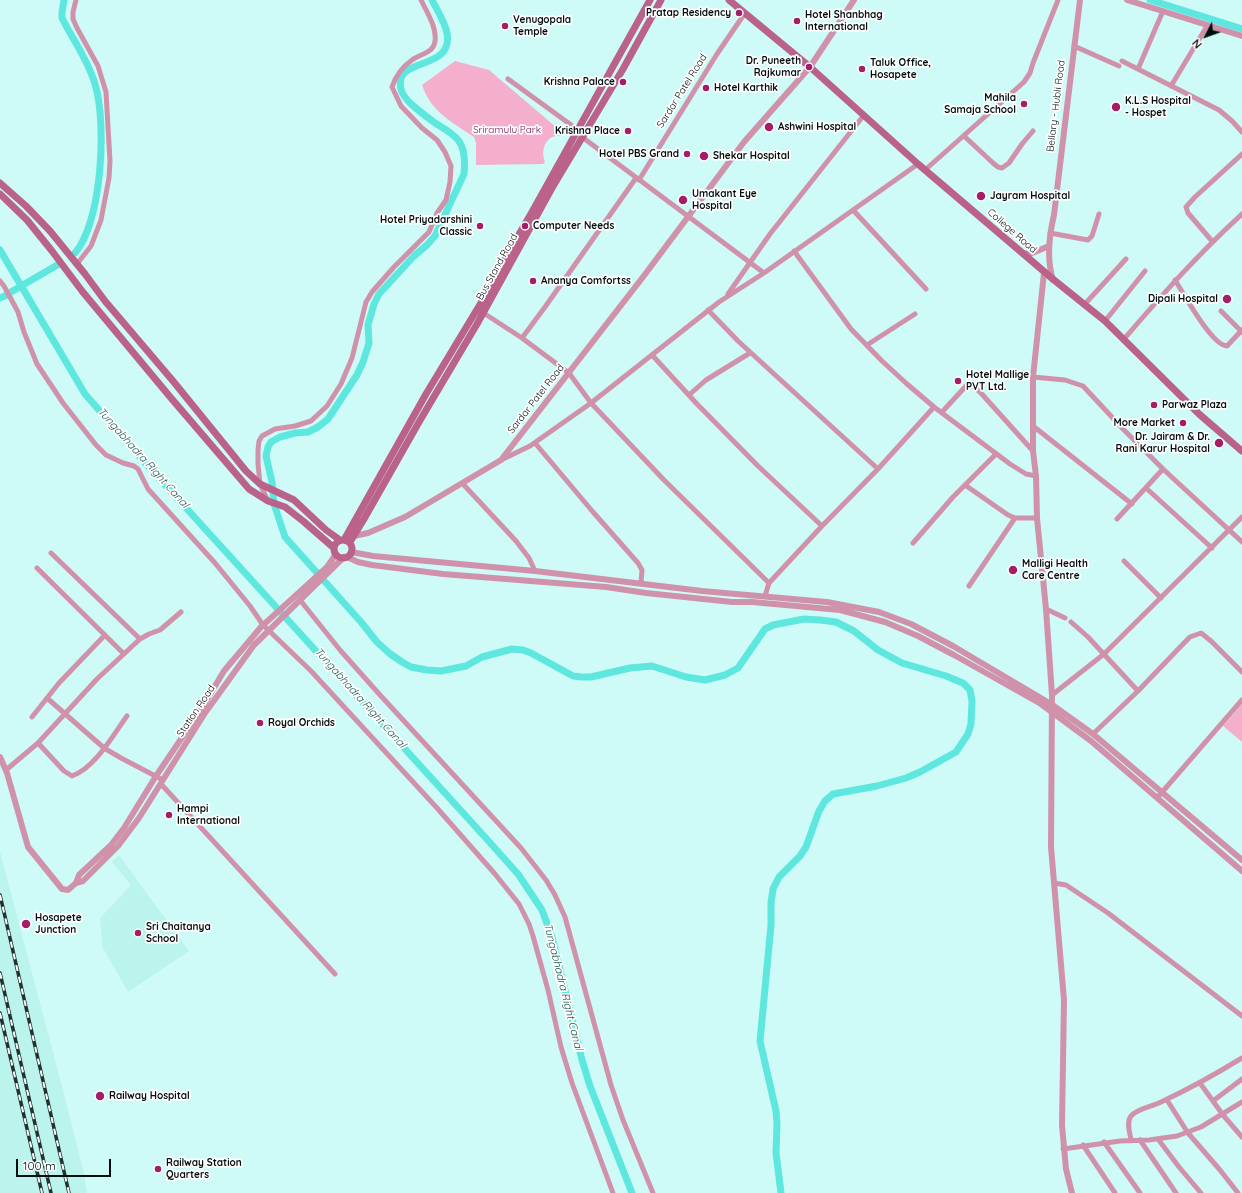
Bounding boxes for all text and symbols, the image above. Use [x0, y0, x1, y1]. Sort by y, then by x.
place label: Pratap Residency [646, 7, 731, 19]
marker: Pratap Residency [734, 8, 744, 18]
place label: Hotel Shanbhag International [805, 9, 883, 32]
place label: Venugopala Temple [513, 14, 571, 38]
marker: Hotel Shanbhag International [792, 16, 802, 26]
north arrow [1186, 16, 1226, 56]
marker: Venugopala Temple [500, 21, 510, 31]
text: N [1189, 36, 1205, 52]
street label: Sardar Patel Road [654, 52, 710, 130]
place label: Dr. Puneeth Rajkumar [746, 55, 801, 78]
place label: Taluk Office, Hosapete [870, 57, 931, 80]
street label: Bellary - Hubli Road [1044, 59, 1068, 153]
marker: Dr. Puneeth Rajkumar [804, 62, 814, 72]
marker: Taluk Office, Hosapete [857, 64, 867, 74]
place label: Krishna Palace [544, 76, 615, 88]
marker: Krishna Palace [618, 77, 628, 87]
place label: Hotel Karthik [714, 82, 778, 94]
marker: Hotel Karthik [701, 83, 711, 93]
place label: Mahila Samaja School [944, 92, 1016, 116]
place label: K.L.S Hospital - Hospet [1125, 95, 1191, 118]
marker: Mahila Samaja School [1019, 99, 1029, 109]
marker: K.L.S Hospital - Hospet [1110, 101, 1122, 113]
marker: Ashwini Hospital [763, 121, 775, 133]
place label: Ashwini Hospital [778, 121, 856, 133]
park label: Sriramulu Park [473, 124, 541, 136]
place label: Krishna Place [555, 125, 620, 137]
marker: Krishna Place [623, 126, 633, 136]
place label: Hotel PBS Grand [599, 148, 679, 160]
marker: Hotel PBS Grand [682, 149, 692, 159]
marker: Shekar Hospital [698, 150, 710, 162]
place label: Shekar Hospital [713, 150, 790, 162]
place label: Umakant Eye Hospital [692, 188, 757, 212]
marker: Jayram Hospital [975, 190, 987, 202]
place label: Jayram Hospital [990, 190, 1070, 202]
marker: Umakant Eye Hospital [677, 194, 689, 206]
street label: College Road [985, 206, 1039, 256]
place label: Hotel Priyadarshini Classic [380, 214, 472, 238]
place label: Computer Needs [533, 220, 614, 232]
marker: Hotel Priyadarshini Classic [475, 221, 485, 231]
marker: Computer Needs [520, 221, 530, 231]
street label: Bus Stand Road [474, 232, 520, 302]
place label: Ananya Comfortss [541, 275, 631, 287]
marker: Ananya Comfortss [528, 276, 538, 286]
place label: Dipali Hospital [1148, 293, 1218, 305]
marker: Dipali Hospital [1221, 293, 1233, 305]
street label: Sardar Patel Road [505, 362, 567, 436]
place label: Hotel Mallige PVT Ltd. [966, 369, 1029, 392]
marker: Hotel Mallige PVT Ltd. [953, 376, 963, 386]
place label: Parwaz Plaza [1162, 399, 1227, 411]
marker: Parwaz Plaza [1149, 400, 1159, 410]
water label: Tungabhadra Right Canal [94, 405, 192, 511]
place label: More Market [1113, 417, 1175, 429]
marker: More Market [1178, 418, 1188, 428]
place label: Dr. Jairam & Dr. Rani Karur Hospital [1116, 431, 1210, 454]
marker: Dr. Jairam & Dr. Rani Karur Hospital [1213, 437, 1225, 449]
place label: Malligi Health Care Centre [1022, 558, 1088, 582]
marker: Malligi Health Care Centre [1007, 564, 1019, 576]
water label: Tungabhadra Right Canal [311, 645, 409, 751]
street label: Station Road [174, 683, 218, 739]
place label: Royal Orchids [268, 717, 335, 729]
marker: Royal Orchids [255, 718, 265, 728]
place label: Hampi International [177, 803, 240, 826]
marker: Hampi International [164, 810, 174, 820]
place label: Hosapete Junction [35, 912, 82, 936]
marker: Hosapete Junction [20, 918, 32, 930]
place label: Sri Chaitanya School [146, 921, 211, 944]
water label: Tungabhadra Right Canal [541, 922, 585, 1052]
marker: Sri Chaitanya School [133, 928, 143, 938]
marker: Railway Hospital [94, 1090, 106, 1102]
place label: Railway Hospital [109, 1090, 190, 1102]
scale bar [18, 1151, 113, 1177]
place label: Railway Station Quarters [166, 1157, 242, 1180]
text: 100 m [23, 1158, 56, 1173]
marker: Railway Station Quarters [153, 1164, 163, 1174]

